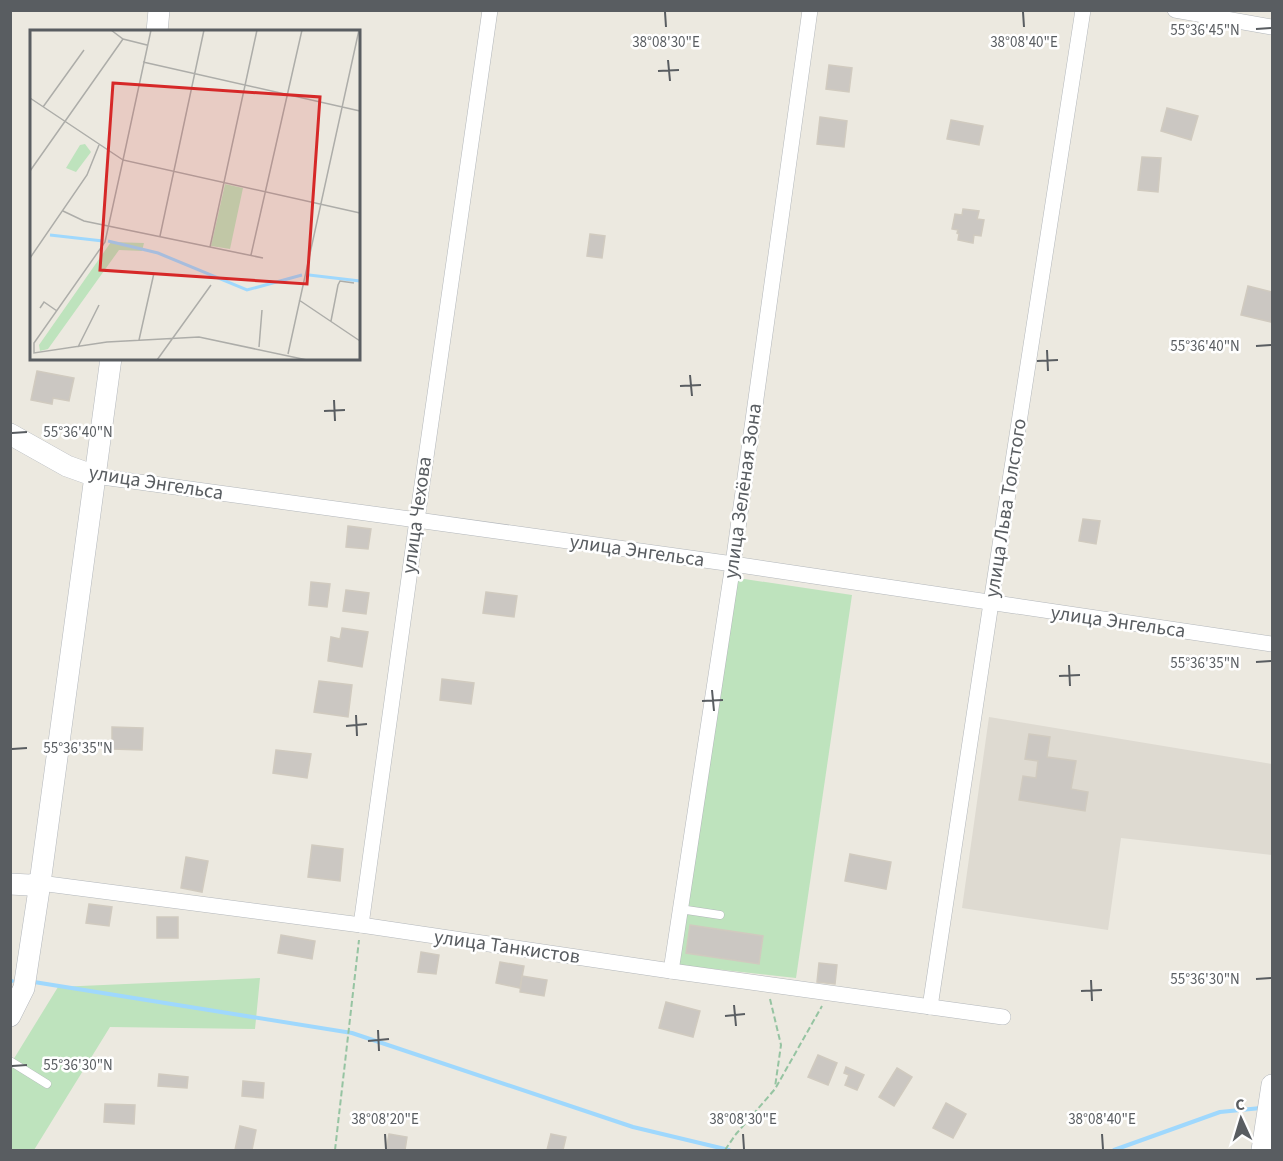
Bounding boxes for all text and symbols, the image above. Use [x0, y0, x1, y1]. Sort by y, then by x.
text: 55°36'45"N [1170, 20, 1240, 41]
inset map [30, 30, 360, 360]
text: 38°08'30"E [632, 32, 700, 53]
text: 38°08'40"E [990, 32, 1058, 53]
text: 55°36'40"N [1170, 336, 1240, 357]
street label: улица Зелёная Зона [717, 402, 769, 580]
street label: улица Льва Толстого [978, 417, 1034, 599]
text: 55°36'40"N [43, 422, 113, 443]
street label: улица Чехова [395, 455, 439, 575]
street label: улица Энгельса [87, 459, 225, 507]
street label: улица Энгельса [568, 528, 706, 574]
street label: улица Энгельса [1049, 599, 1187, 645]
text: 55°36'35"N [1170, 653, 1240, 674]
text: 55°36'35"N [43, 738, 113, 759]
street label: улица Танкистов [432, 923, 582, 971]
text: 55°36'30"N [1170, 969, 1240, 990]
text: 55°36'30"N [43, 1055, 113, 1076]
north arrow [1211, 1089, 1271, 1149]
text: С [1235, 1094, 1245, 1116]
text: 38°08'20"E [351, 1109, 419, 1130]
text: 38°08'30"E [709, 1109, 777, 1130]
text: 38°08'40"E [1068, 1109, 1136, 1130]

